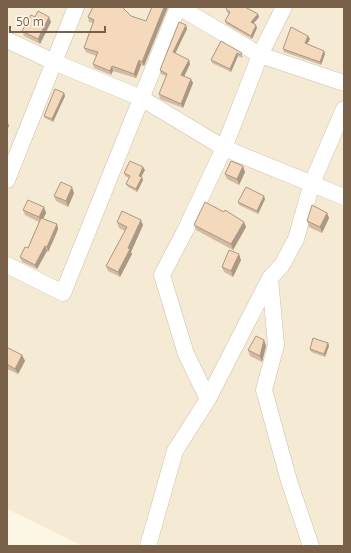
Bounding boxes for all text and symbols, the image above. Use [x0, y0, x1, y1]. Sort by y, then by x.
scale bar [10, 8, 105, 34]
text: 50 m [16, 13, 44, 30]

